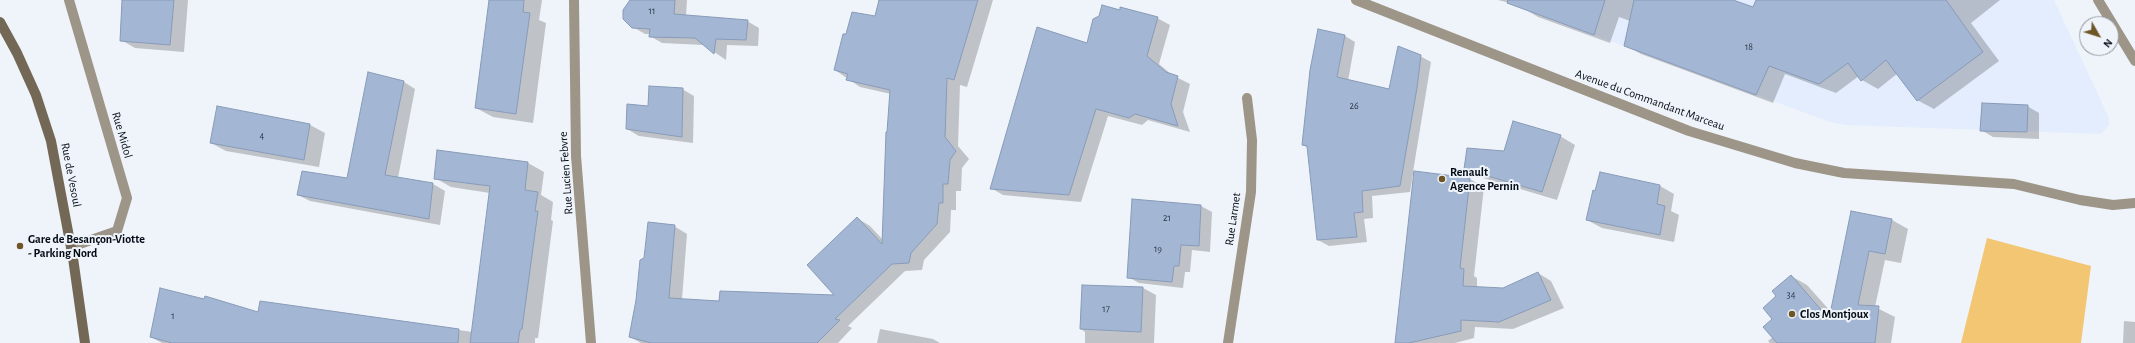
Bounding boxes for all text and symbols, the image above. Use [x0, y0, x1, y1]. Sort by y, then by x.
house number: 11 [649, 5, 655, 17]
north arrow [2079, 16, 2119, 56]
text: N [2101, 37, 2115, 50]
house number: 18 [1745, 41, 1753, 53]
street label: Avenue du Commandant Marceau [1573, 66, 1727, 134]
house number: 26 [1349, 100, 1359, 112]
street label: Rue Midol [109, 110, 135, 160]
house number: 4 [260, 130, 264, 142]
street label: Rue Lucien Febvre [556, 131, 576, 215]
street label: Rue de Vesoul [58, 142, 84, 208]
place label: Renault Agence Pernin [1450, 165, 1519, 193]
marker: Renault Agence Pernin [1437, 174, 1447, 184]
street label: Rue Larmet [1222, 192, 1244, 246]
house number: 21 [1163, 212, 1171, 224]
place label: Gare de Besançon-Viotte - Parking Nord [28, 232, 145, 260]
marker: Gare de Besançon-Viotte - Parking Nord [15, 241, 25, 251]
house number: 19 [1154, 243, 1162, 255]
house number: 34 [1787, 289, 1795, 301]
house number: 17 [1102, 303, 1110, 315]
place label: Clos Montjoux [1800, 307, 1869, 321]
marker: Clos Montjoux [1787, 309, 1797, 319]
house number: 1 [171, 310, 175, 322]

